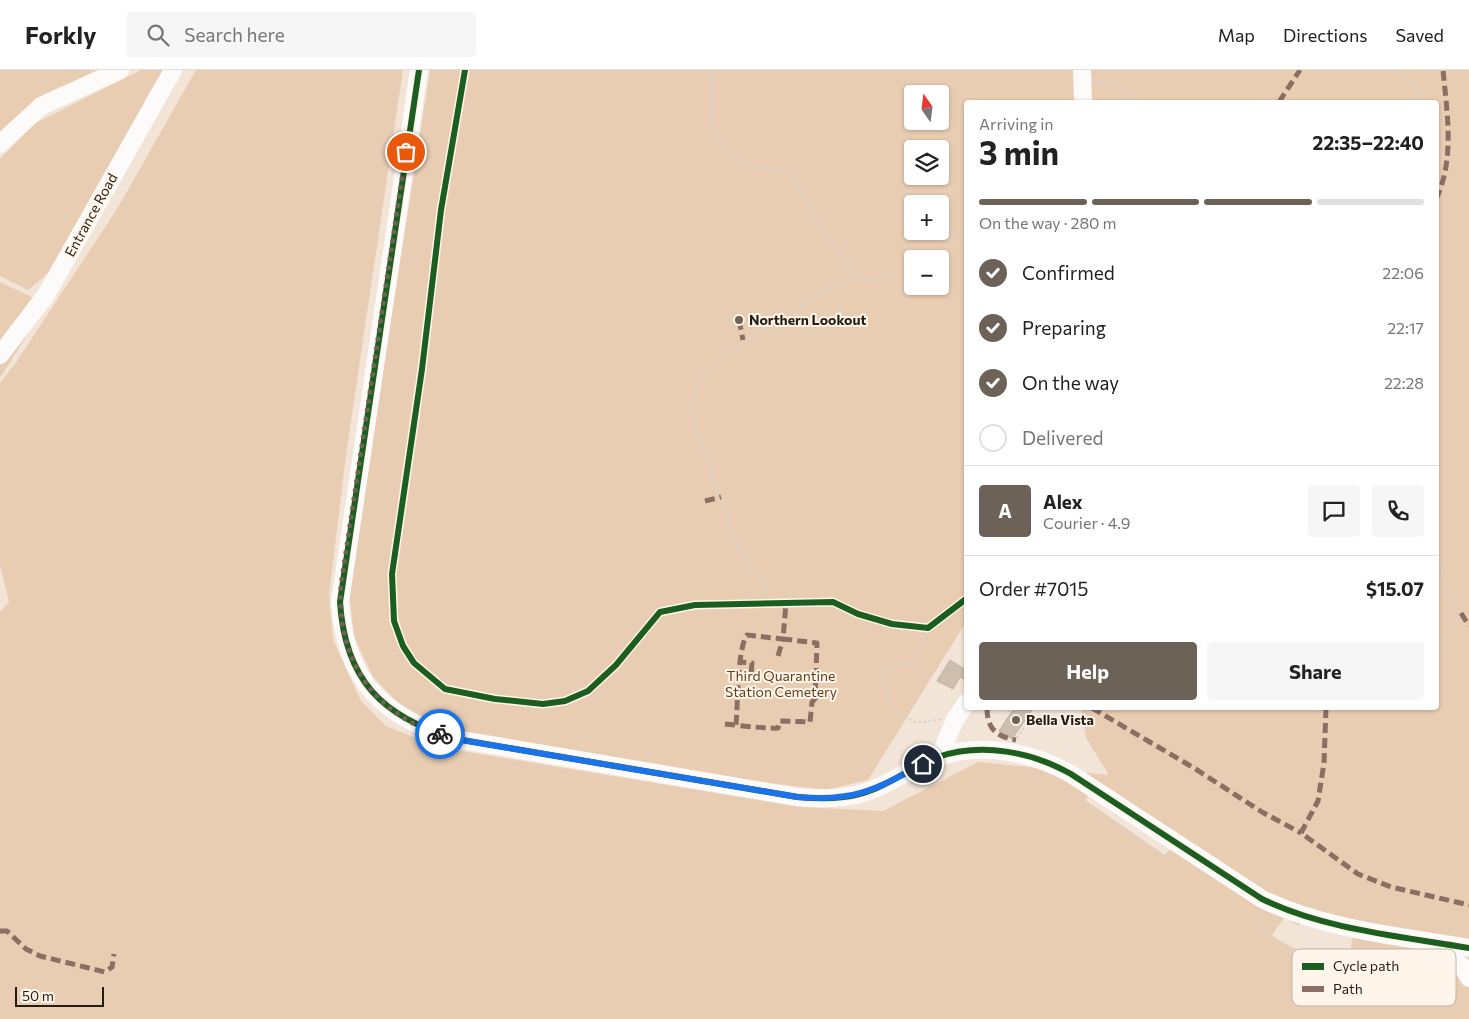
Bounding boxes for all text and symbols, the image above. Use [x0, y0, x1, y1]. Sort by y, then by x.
search box [126, 12, 476, 57]
text: Forkly [25, 20, 96, 49]
icon: search [144, 21, 172, 49]
text: Search here [184, 23, 285, 46]
text: Map [1218, 24, 1255, 46]
text: Directions [1283, 24, 1367, 46]
text: Saved [1395, 24, 1444, 46]
north arrow [904, 85, 949, 130]
map controls [904, 85, 949, 295]
text: Arriving in [979, 114, 1053, 133]
pin [385, 131, 427, 173]
text: 22:35–22:40 [1313, 131, 1424, 154]
text: 3 min [979, 132, 1059, 172]
icon: bag [392, 138, 420, 166]
button: layers [904, 140, 949, 185]
street label: Entrance Road [61, 170, 120, 259]
button: + [904, 195, 949, 240]
text: On the way · 280 m [979, 213, 1117, 232]
button: − [904, 250, 949, 295]
icon: check [979, 259, 1007, 287]
text: Confirmed [1022, 261, 1115, 284]
text: 22:06 [1382, 263, 1424, 282]
place label: Northern Lookout [749, 311, 866, 328]
marker: Northern Lookout [733, 314, 745, 326]
icon: check [979, 314, 1007, 342]
text: Preparing [1022, 316, 1106, 339]
text: 22:17 [1387, 318, 1424, 337]
icon: check [979, 369, 1007, 397]
text: On the way [1022, 371, 1119, 394]
text: 22:28 [1384, 373, 1424, 392]
text: Delivered [1022, 426, 1103, 449]
button: chat [1308, 485, 1360, 537]
button: phone [1372, 485, 1424, 537]
text: Alex [1043, 490, 1083, 513]
text: A [998, 499, 1012, 522]
text: Courier · 4.9 [1043, 513, 1130, 532]
text: Order #7015 [979, 577, 1088, 600]
text: $15.07 [1366, 577, 1424, 600]
button: Help [979, 642, 1197, 700]
button: Share [1207, 642, 1424, 700]
park label: Third Quarantine Station Cemetery [725, 667, 837, 700]
courier [415, 709, 465, 759]
place label: Bella Vista [1026, 711, 1094, 728]
marker: Bella Vista [1010, 714, 1022, 726]
icon: bike [426, 720, 454, 748]
pin [902, 743, 944, 785]
icon: home [909, 750, 937, 778]
legend [1292, 949, 1456, 1006]
text: Cycle path [1333, 957, 1399, 974]
text: Path [1333, 980, 1363, 997]
scale bar [15, 984, 104, 1007]
text: 50 m [22, 987, 54, 1004]

